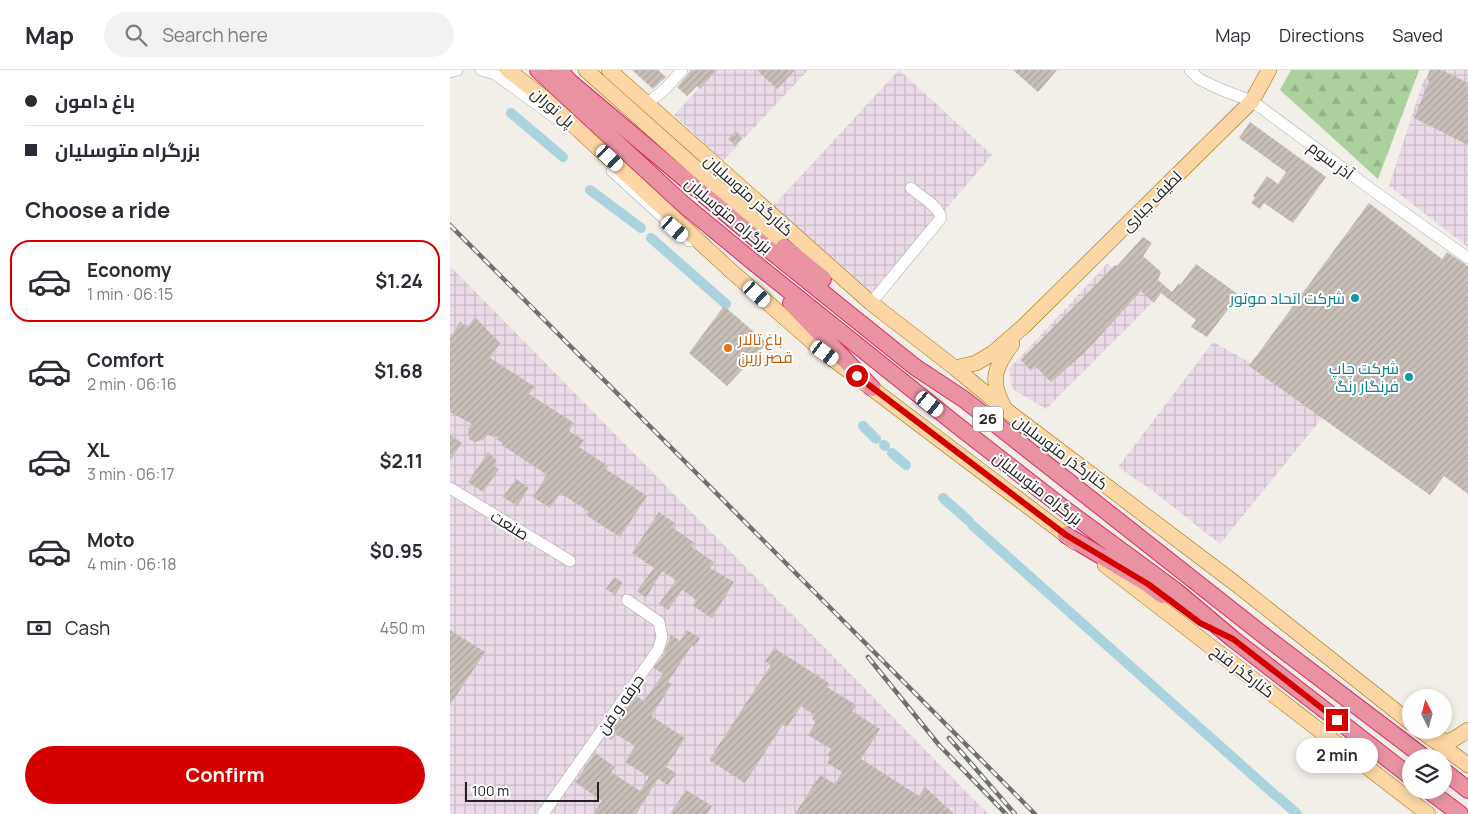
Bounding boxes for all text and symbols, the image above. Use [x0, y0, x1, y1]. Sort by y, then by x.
search box [104, 12, 454, 57]
text: Map [25, 18, 74, 51]
icon: search [122, 21, 150, 49]
text: Search here [162, 22, 268, 48]
text: Map [1215, 23, 1251, 47]
text: Directions [1279, 23, 1364, 47]
text: Saved [1392, 23, 1443, 47]
street label: پل توران [526, 82, 580, 133]
text: باغ دامون [55, 88, 135, 114]
street label: آذر سوم [1303, 136, 1359, 186]
text: بزرگراه متوسلیان [55, 137, 200, 163]
car [593, 142, 626, 174]
street label: کنارگذر متوسلیان [700, 149, 798, 241]
street label: لطیف جباری [1116, 166, 1186, 236]
street label: بزرگراه متوسلیان [680, 172, 778, 258]
text: Choose a ride [25, 195, 170, 225]
car [658, 213, 691, 245]
text: Economy [87, 257, 171, 283]
icon: car [27, 259, 72, 304]
text: $1.24 [375, 268, 423, 294]
car [740, 278, 773, 310]
text: 1 min · 06:15 [87, 283, 173, 305]
place label: شرکت اتحاد موتور [1229, 287, 1345, 309]
marker: شرکت اتحاد موتور [1349, 292, 1361, 304]
place label: باغ تالار قصر زرین [737, 328, 793, 368]
car [808, 338, 841, 368]
marker: باغ تالار قصر زرین [722, 342, 734, 354]
text: Comfort [87, 347, 164, 373]
icon: car [27, 349, 72, 394]
place label: شرکت چاپ فرنگار رنگ [1329, 357, 1399, 397]
text: $1.68 [374, 358, 423, 384]
route start [846, 365, 868, 387]
marker: شرکت چاپ فرنگار رنگ [1403, 371, 1415, 383]
text: 2 min · 06:16 [87, 373, 177, 395]
car [913, 389, 946, 419]
road number: 26 [973, 406, 1003, 432]
street label: کنارگذر متوسلیان [1009, 409, 1113, 495]
text: XL [87, 437, 110, 463]
icon: car [27, 439, 72, 484]
street label: بزرگراه متوسلیان [989, 446, 1087, 530]
text: $2.11 [380, 448, 423, 474]
text: 3 min · 06:17 [87, 463, 175, 485]
street label: صنعت [487, 505, 533, 545]
text: Moto [87, 527, 134, 553]
icon: car [27, 529, 72, 574]
text: $0.95 [370, 538, 423, 564]
text: 4 min · 06:18 [87, 553, 176, 575]
icon: cash [25, 614, 53, 642]
text: Cash [65, 615, 110, 641]
text: 450 m [380, 617, 425, 639]
street label: کنارگذر فتح [1206, 639, 1279, 704]
street label: حرفه و فن [591, 670, 649, 738]
north arrow [1402, 689, 1452, 739]
map controls [1402, 689, 1452, 799]
route end [1326, 709, 1348, 731]
callout: 2 min [1296, 738, 1378, 772]
text: 2 min [1316, 744, 1358, 766]
button: Confirm [25, 746, 425, 804]
button: layers [1402, 749, 1452, 799]
scale bar [465, 779, 599, 802]
text: 100 m [472, 781, 509, 800]

